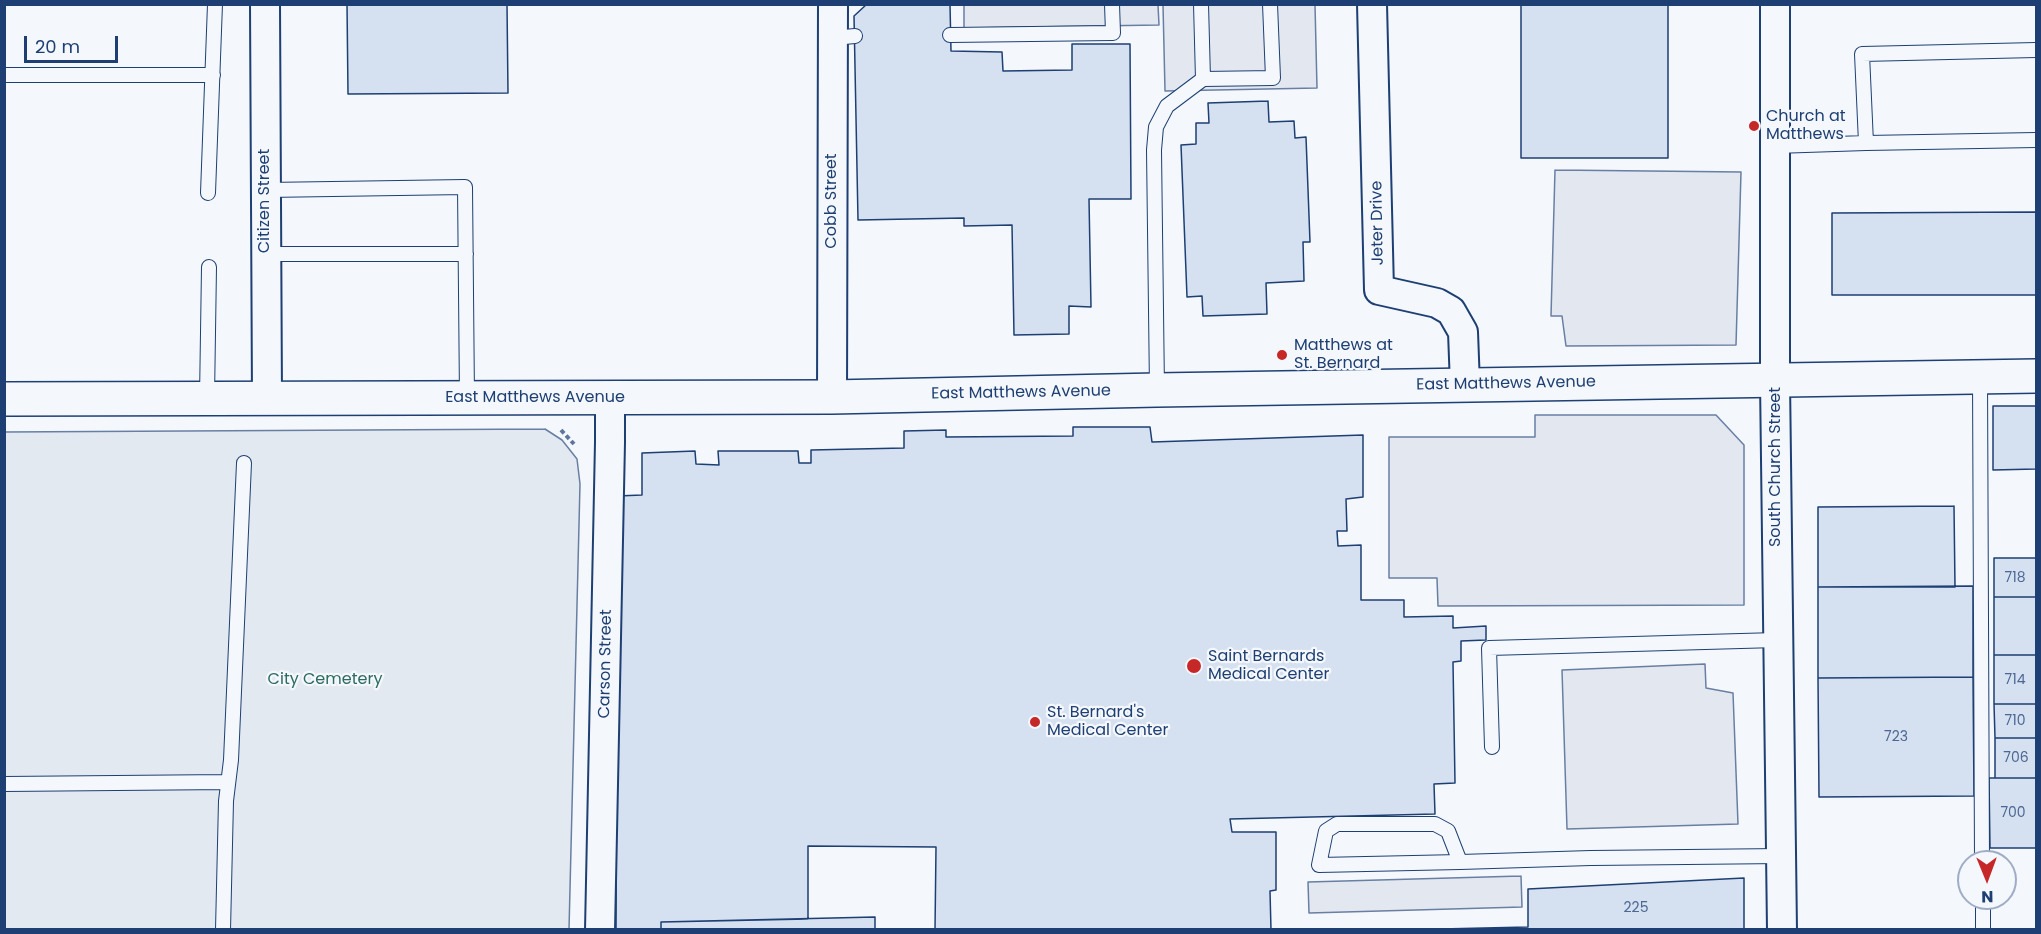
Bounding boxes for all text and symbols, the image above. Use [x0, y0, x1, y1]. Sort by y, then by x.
scale bar [27, 24, 122, 62]
text: 20 m [35, 34, 80, 59]
place label: Church at Matthews [1766, 107, 1846, 145]
marker: Church at Matthews [1747, 119, 1761, 133]
street label: Citizen Street [255, 149, 275, 253]
street label: Cobb Street [822, 153, 842, 249]
street label: Jeter Drive [1368, 181, 1388, 265]
place label: Matthews at St. Bernard [1294, 336, 1393, 374]
marker: Matthews at St. Bernard [1275, 348, 1289, 362]
street label: East Matthews Avenue [1416, 373, 1596, 395]
street label: East Matthews Avenue [931, 382, 1111, 404]
street label: South Church Street [1766, 387, 1786, 547]
street label: East Matthews Avenue [445, 388, 625, 408]
house number: 718 [2005, 570, 2025, 586]
street label: Carson Street [595, 609, 617, 719]
place label: Saint Bernards Medical Center [1208, 647, 1329, 685]
marker: Saint Bernards Medical Center [1185, 657, 1203, 675]
park label: City Cemetery [268, 670, 382, 690]
house number: 714 [2005, 672, 2025, 688]
place label: St. Bernard's Medical Center [1047, 703, 1168, 741]
house number: 710 [2005, 713, 2025, 729]
marker: St. Bernard's Medical Center [1028, 715, 1042, 729]
house number: 723 [1884, 729, 1908, 745]
house number: 706 [2003, 750, 2029, 766]
house number: 700 [2000, 805, 2026, 821]
north arrow [1957, 850, 2017, 910]
text: N [1981, 885, 1994, 908]
house number: 225 [1624, 900, 1648, 916]

